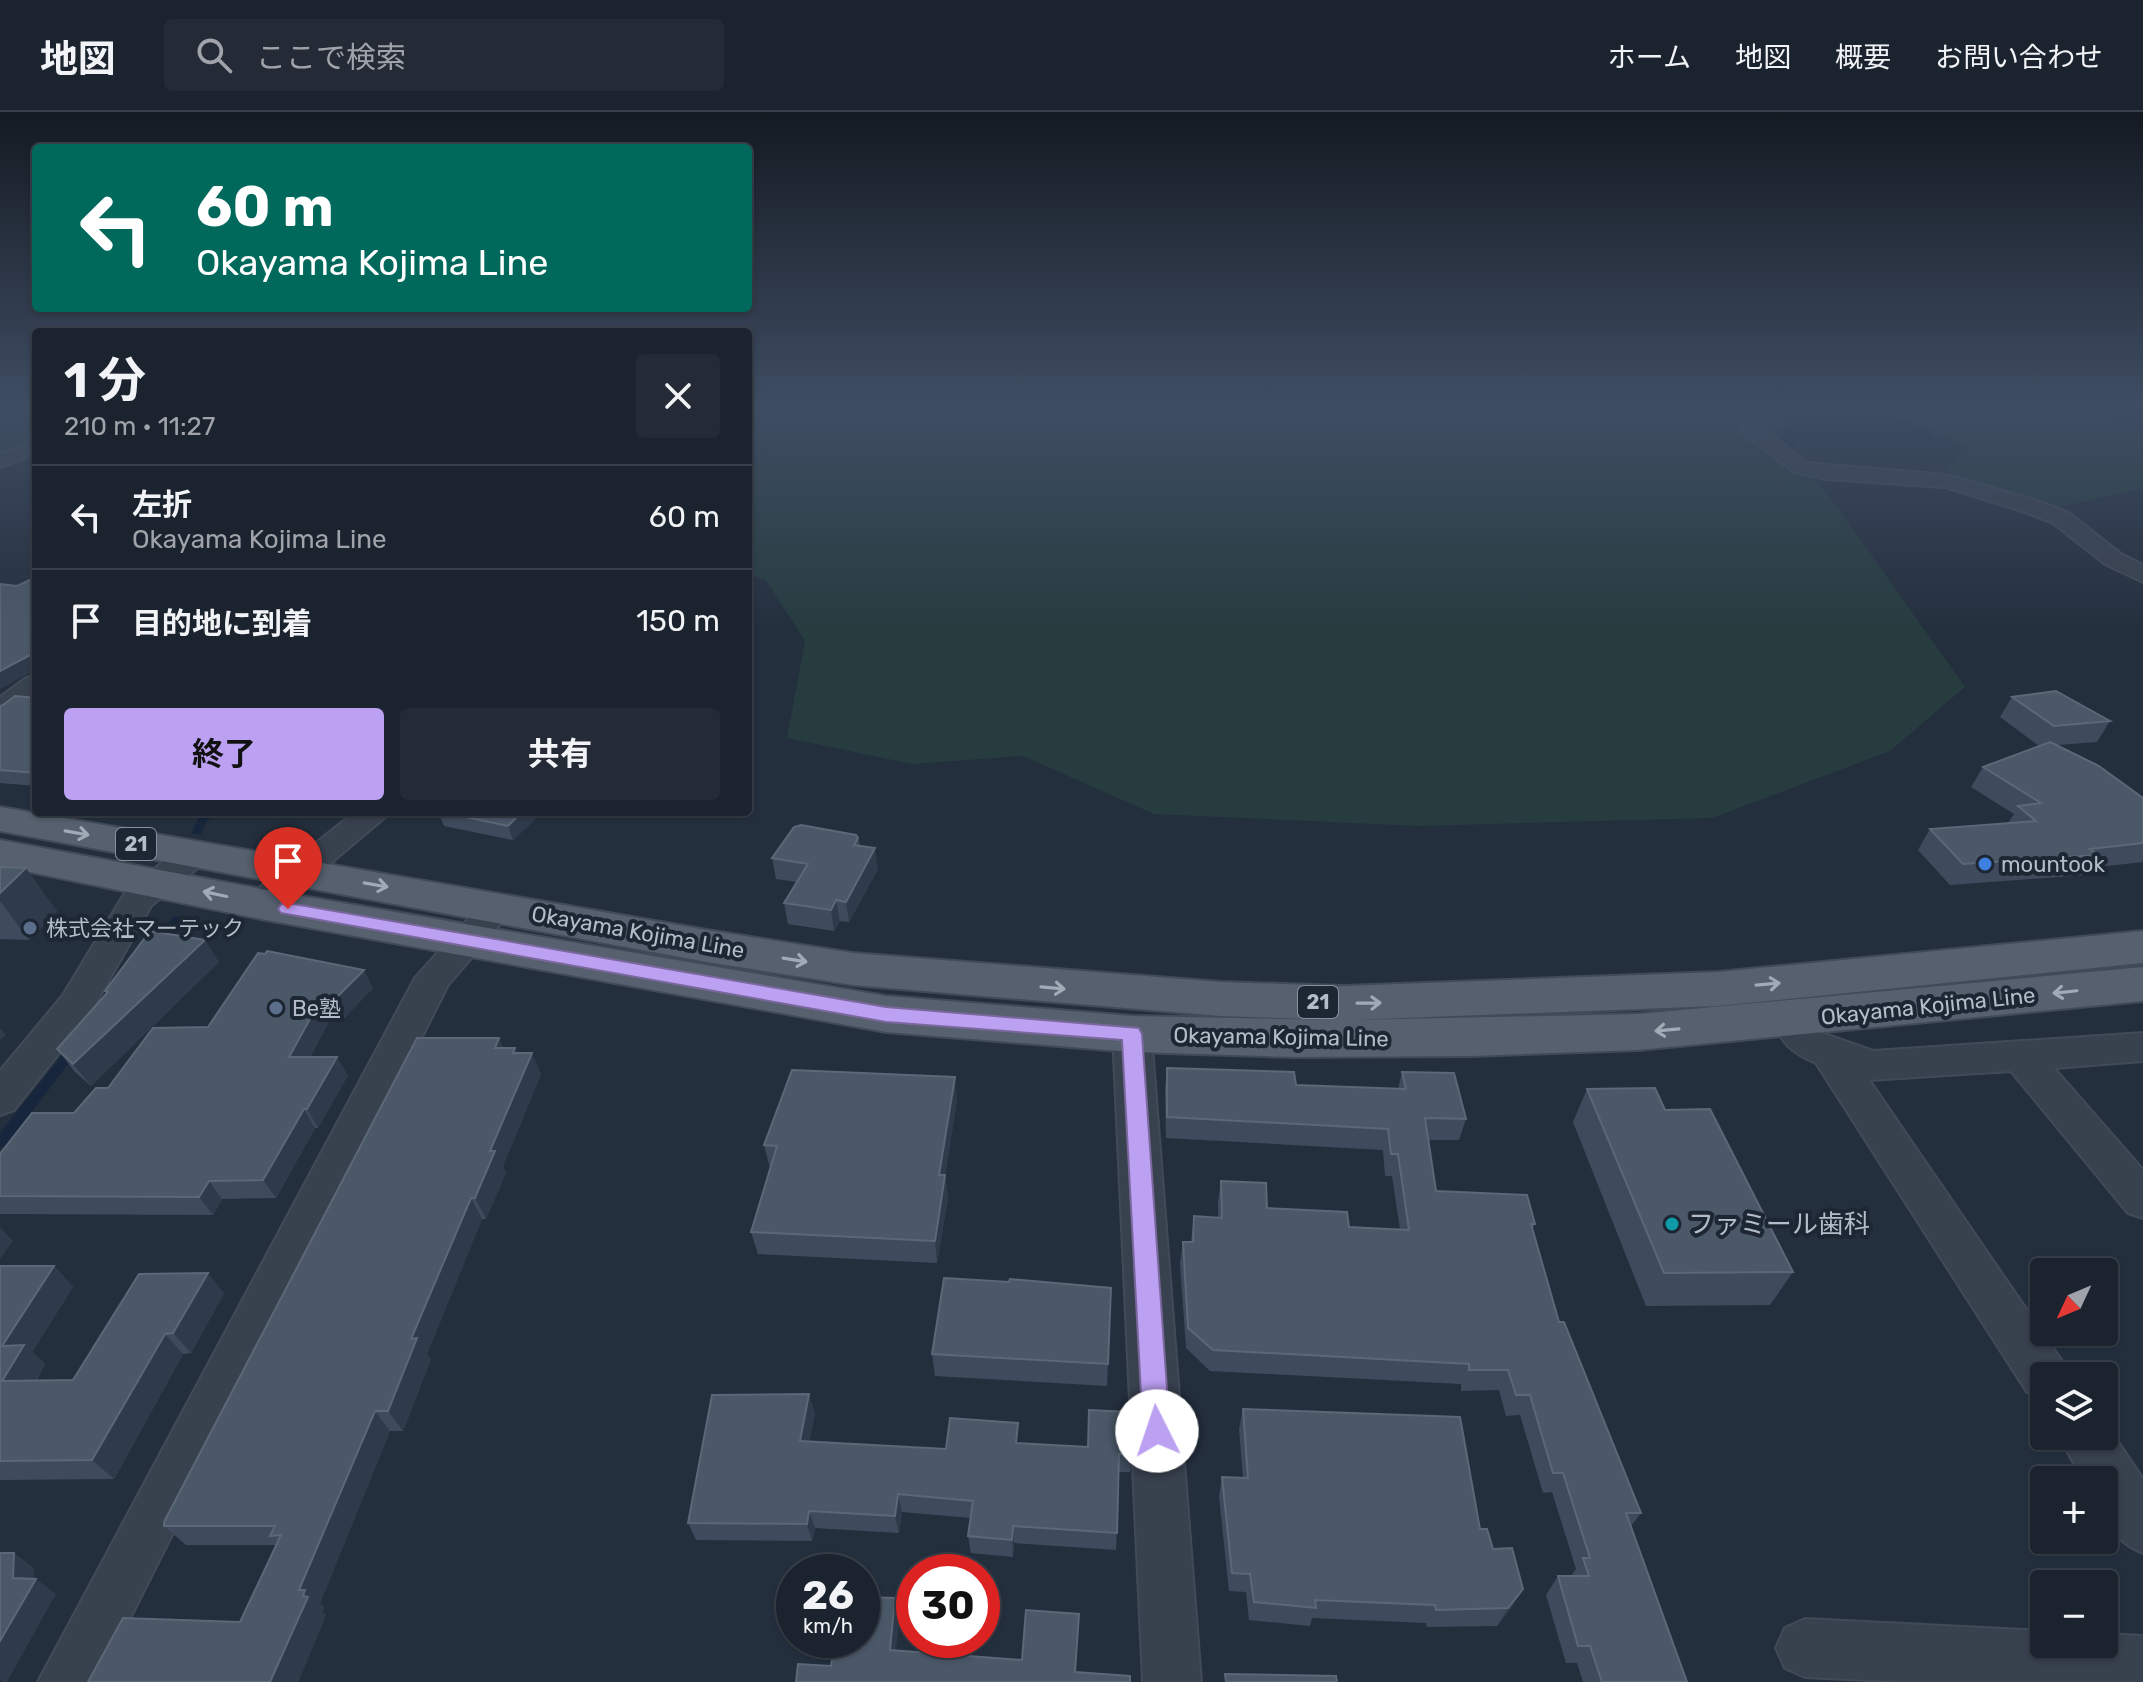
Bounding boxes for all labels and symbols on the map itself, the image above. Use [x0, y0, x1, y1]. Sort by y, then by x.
one-way arrow [64, 826, 89, 841]
pin [254, 827, 322, 909]
road number: 21 [116, 828, 156, 860]
place label: mountook [2001, 851, 2105, 878]
marker: mountook [1976, 855, 1994, 873]
one-way arrow [363, 878, 389, 893]
one-way arrow [203, 886, 228, 901]
street label: Okayama Kojima Line [530, 900, 746, 964]
place label: 株式会社マーテック [46, 915, 244, 942]
marker: 株式会社マーテック [21, 919, 39, 937]
one-way arrow [782, 953, 807, 968]
one-way arrow [1755, 976, 1781, 991]
one-way arrow [1040, 980, 1066, 995]
street label: Okayama Kojima Line [1819, 981, 2037, 1031]
one-way arrow [2052, 984, 2079, 999]
road number: 21 [1298, 986, 1338, 1018]
place label: Be塾 [292, 995, 341, 1022]
one-way arrow [1355, 995, 1382, 1010]
marker: Be塾 [267, 999, 285, 1017]
street label: Okayama Kojima Line [1173, 1022, 1389, 1052]
one-way arrow [1654, 1022, 1681, 1037]
place label: ファミール歯科 [1688, 1209, 1870, 1240]
marker: ファミール歯科 [1663, 1215, 1681, 1233]
north arrow [2030, 1258, 2118, 1346]
position arrow [1115, 1389, 1199, 1473]
speed limit sign: 30 [896, 1554, 1000, 1658]

